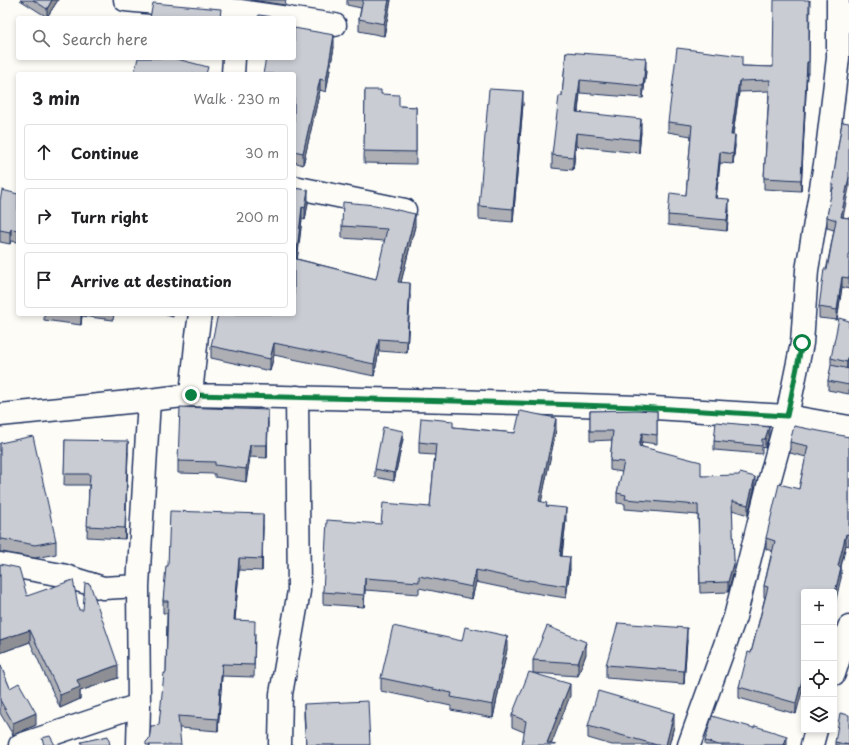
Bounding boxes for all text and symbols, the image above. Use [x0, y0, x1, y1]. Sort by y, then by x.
search box [16, 16, 296, 60]
icon: search [30, 27, 52, 49]
text: Search here [62, 27, 148, 50]
text: 3 min [32, 85, 80, 111]
text: Walk · 230 m [193, 89, 280, 108]
icon: ahead [33, 141, 55, 163]
text: Continue [71, 141, 139, 164]
text: 30 m [245, 143, 279, 162]
icon: right [33, 205, 55, 227]
text: Turn right [71, 205, 148, 228]
text: 200 m [236, 207, 279, 226]
icon: arrive [33, 269, 55, 291]
text: Arrive at destination [71, 269, 232, 292]
route start [793, 334, 811, 352]
route end [182, 386, 200, 404]
map controls [801, 589, 837, 733]
button: + [801, 589, 837, 625]
button: − [801, 625, 837, 661]
button: locate [801, 661, 837, 697]
button: layers [801, 697, 837, 733]

